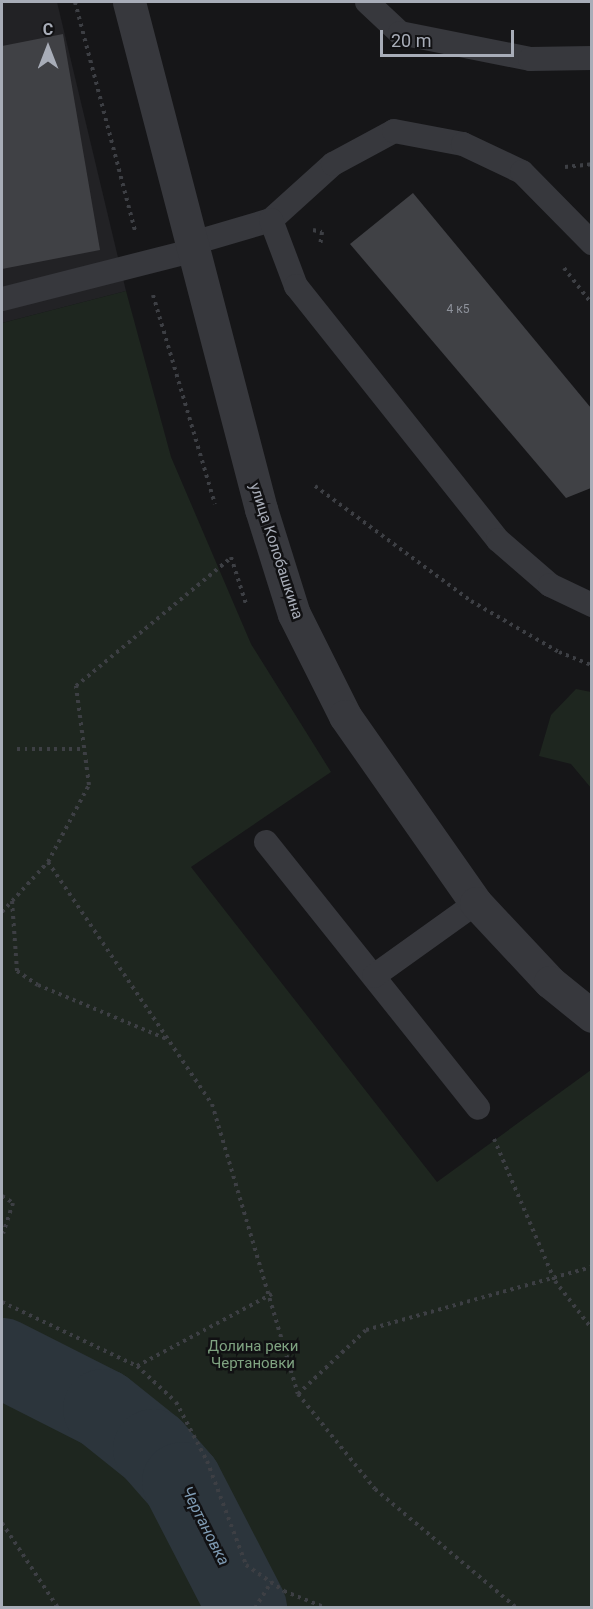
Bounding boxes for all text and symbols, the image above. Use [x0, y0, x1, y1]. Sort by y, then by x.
north arrow [18, 18, 78, 78]
scale bar [383, 18, 516, 56]
text: С [43, 20, 53, 39]
text: 20 m [391, 30, 431, 51]
house number: 4 к5 [447, 303, 469, 317]
street label: улица Колобашкина [245, 481, 307, 621]
park label: Долина реки Чертановки [208, 1337, 298, 1372]
water label: Чертановка [177, 1483, 233, 1569]

